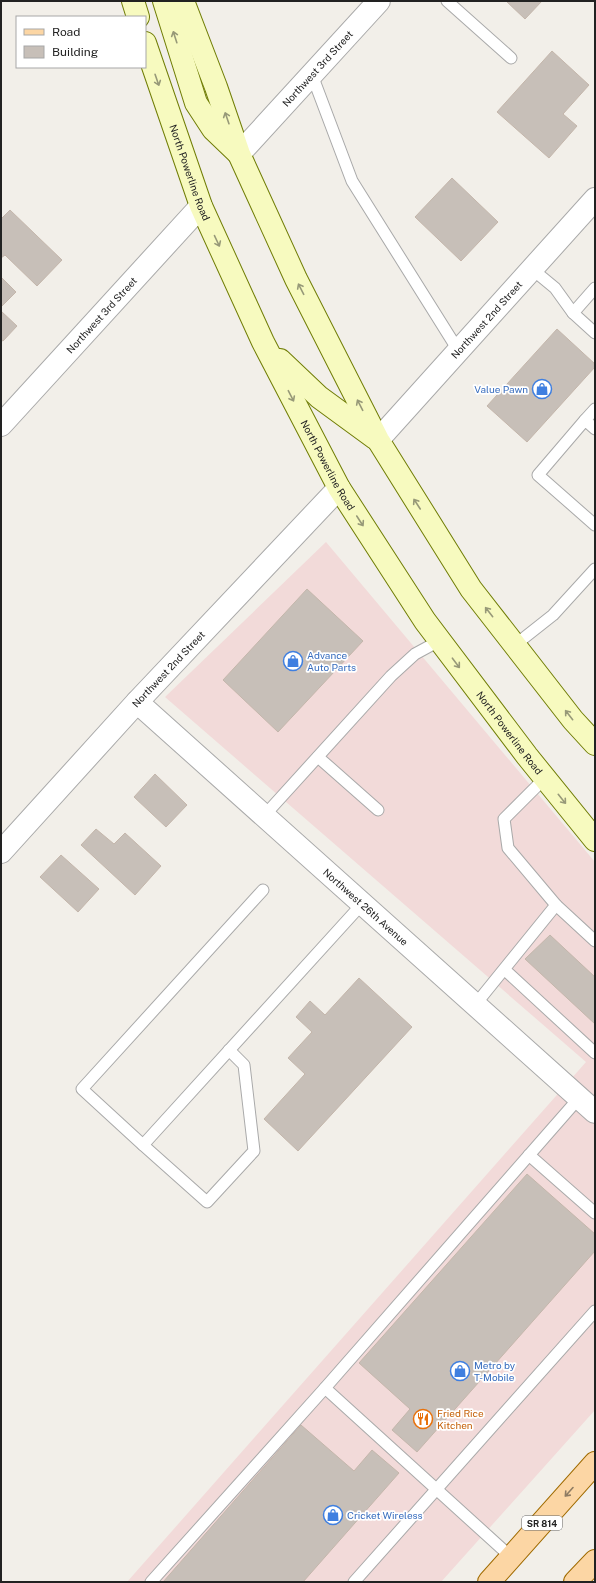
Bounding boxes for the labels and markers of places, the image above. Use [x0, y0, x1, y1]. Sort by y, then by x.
shop icon: Value Pawn [531, 378, 553, 400]
place label: Value Pawn [474, 383, 528, 395]
place label: Advance Auto Parts [307, 649, 356, 673]
shop icon: Advance Auto Parts [282, 650, 304, 672]
place label: Metro by T-Mobile [474, 1359, 516, 1383]
shop icon: Metro by T-Mobile [449, 1360, 471, 1382]
place label: Fried Rice Kitchen [437, 1407, 484, 1431]
restaurant icon: Fried Rice Kitchen [412, 1408, 434, 1430]
shop icon: Cricket Wireless [322, 1504, 344, 1526]
place label: Cricket Wireless [347, 1509, 423, 1521]

